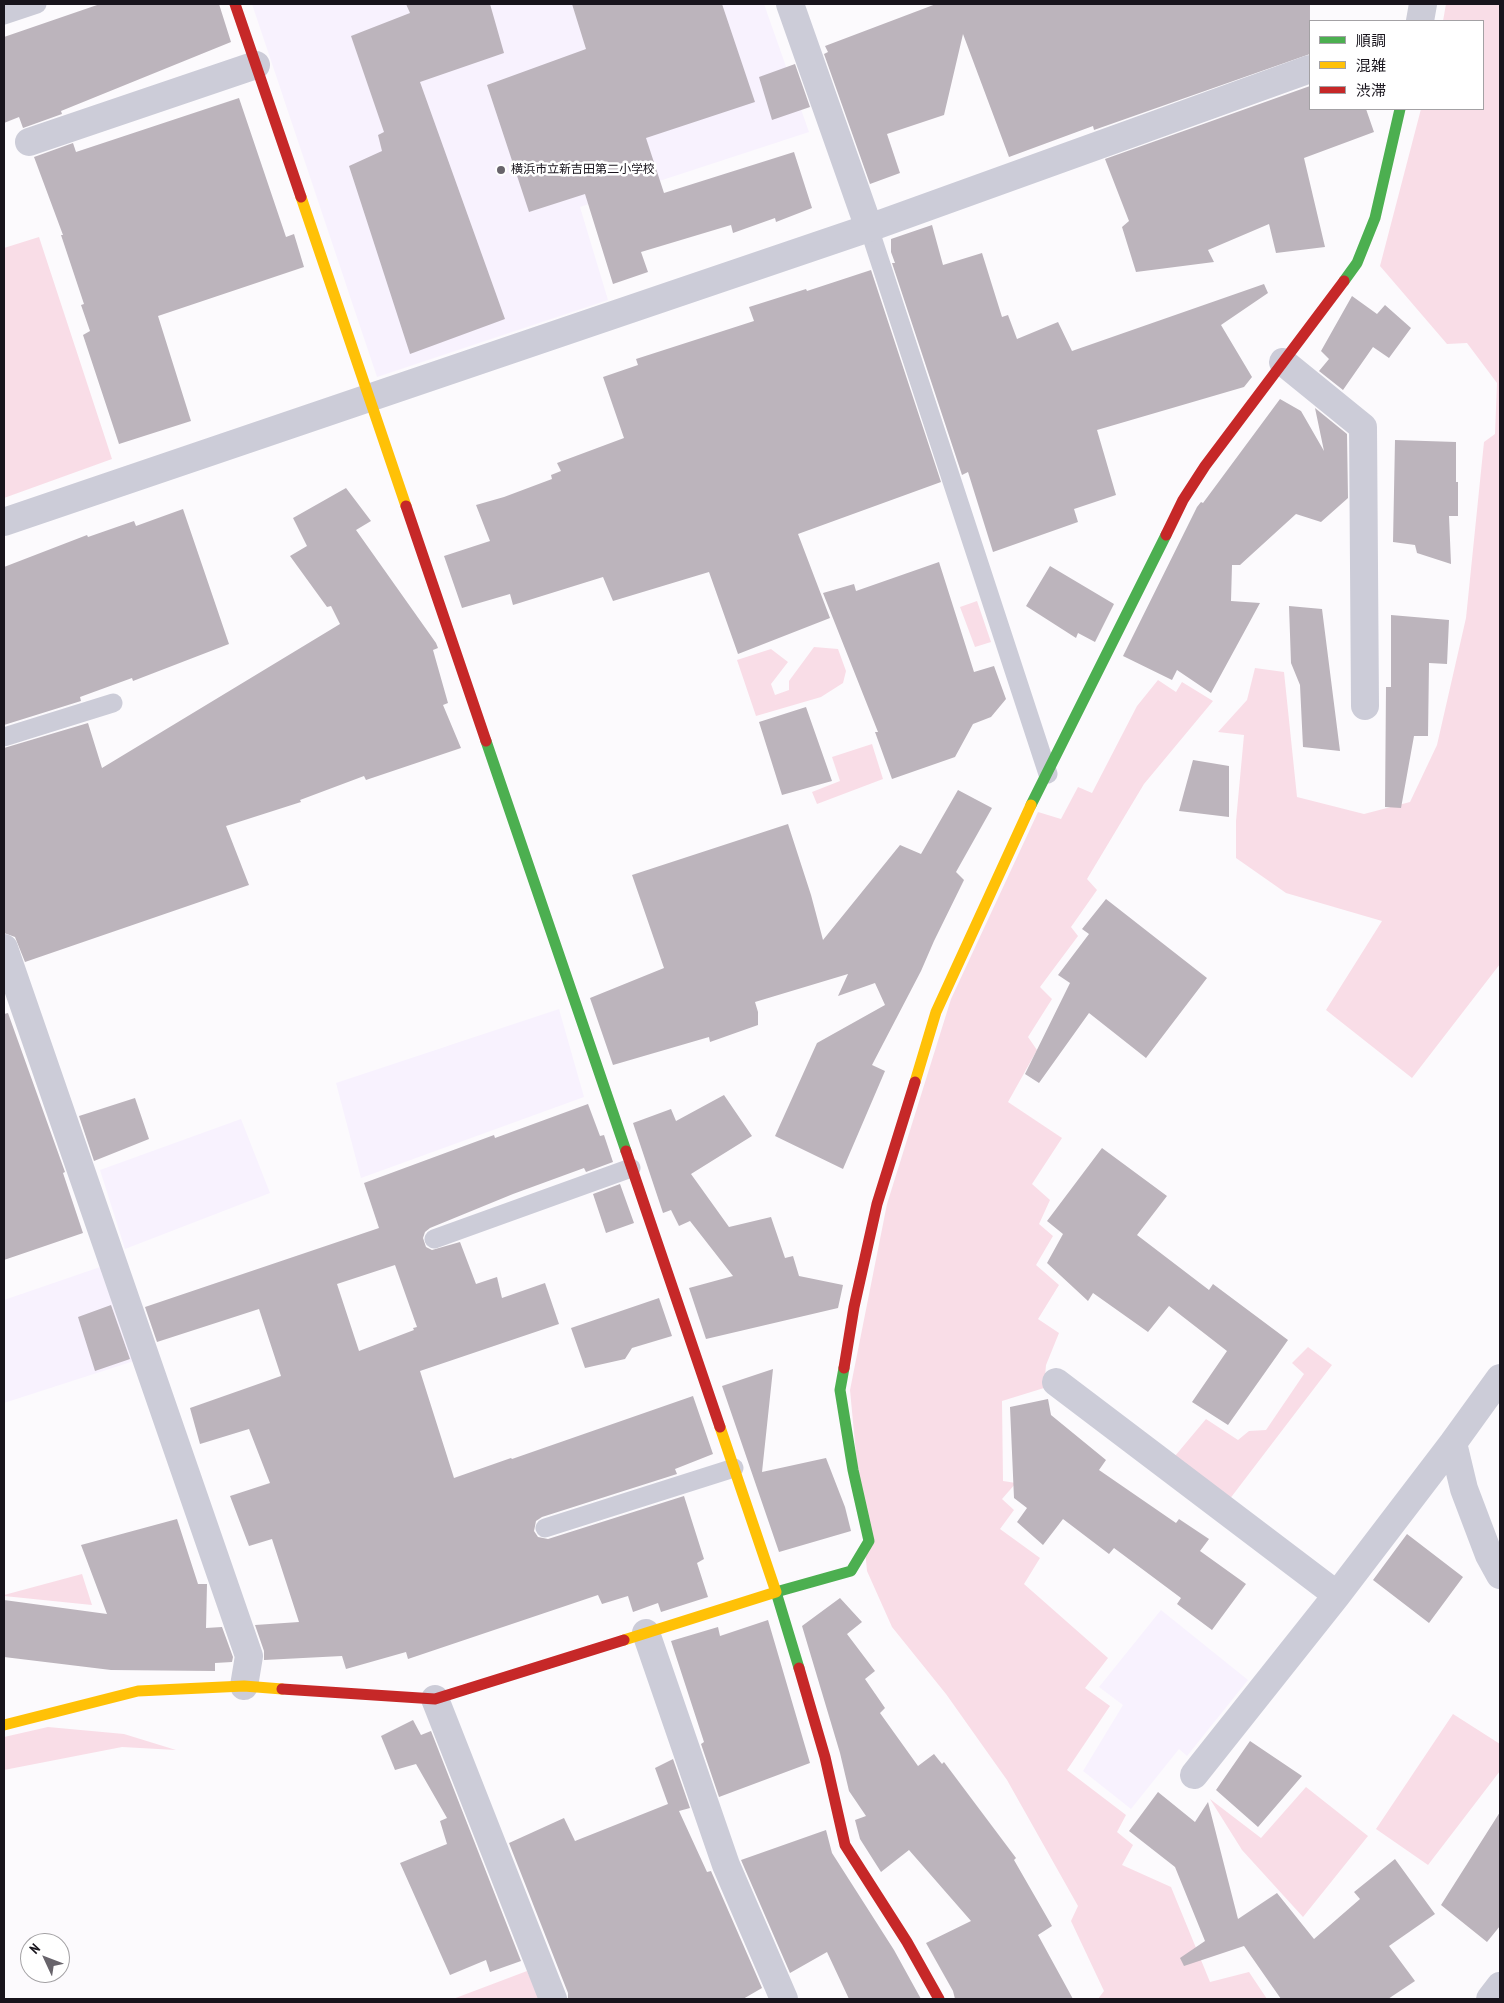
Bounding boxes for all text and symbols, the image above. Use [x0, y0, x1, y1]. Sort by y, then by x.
legend [1309, 20, 1484, 110]
text: 順調 [1356, 31, 1386, 50]
text: 混雑 [1356, 56, 1386, 75]
text: 渋滞 [1356, 81, 1386, 100]
place label: 横浜市立新吉田第二小学校 [511, 163, 655, 177]
marker: 横浜市立新吉田第二小学校 [495, 164, 507, 176]
north arrow [20, 1933, 70, 1983]
text: N [26, 1940, 44, 1957]

